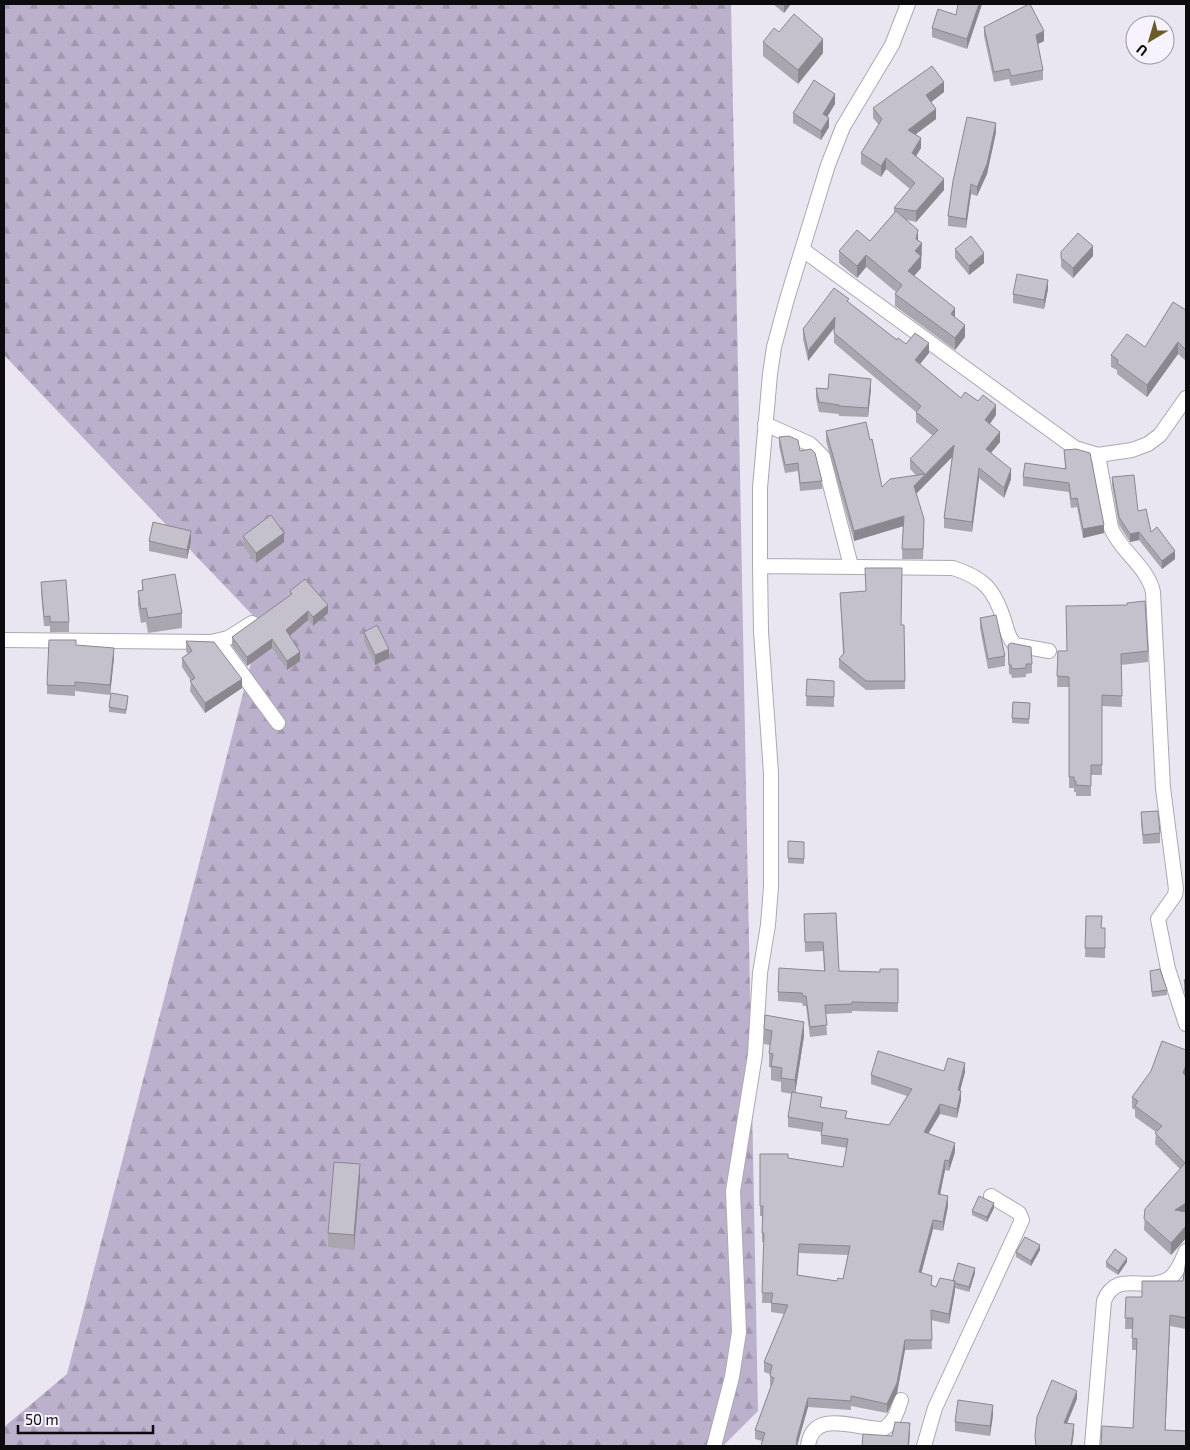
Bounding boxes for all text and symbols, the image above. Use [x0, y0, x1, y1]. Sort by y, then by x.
north arrow [1125, 15, 1175, 65]
text: U [1133, 41, 1151, 60]
scale bar [18, 1402, 152, 1434]
text: 50 m [25, 1410, 59, 1428]

